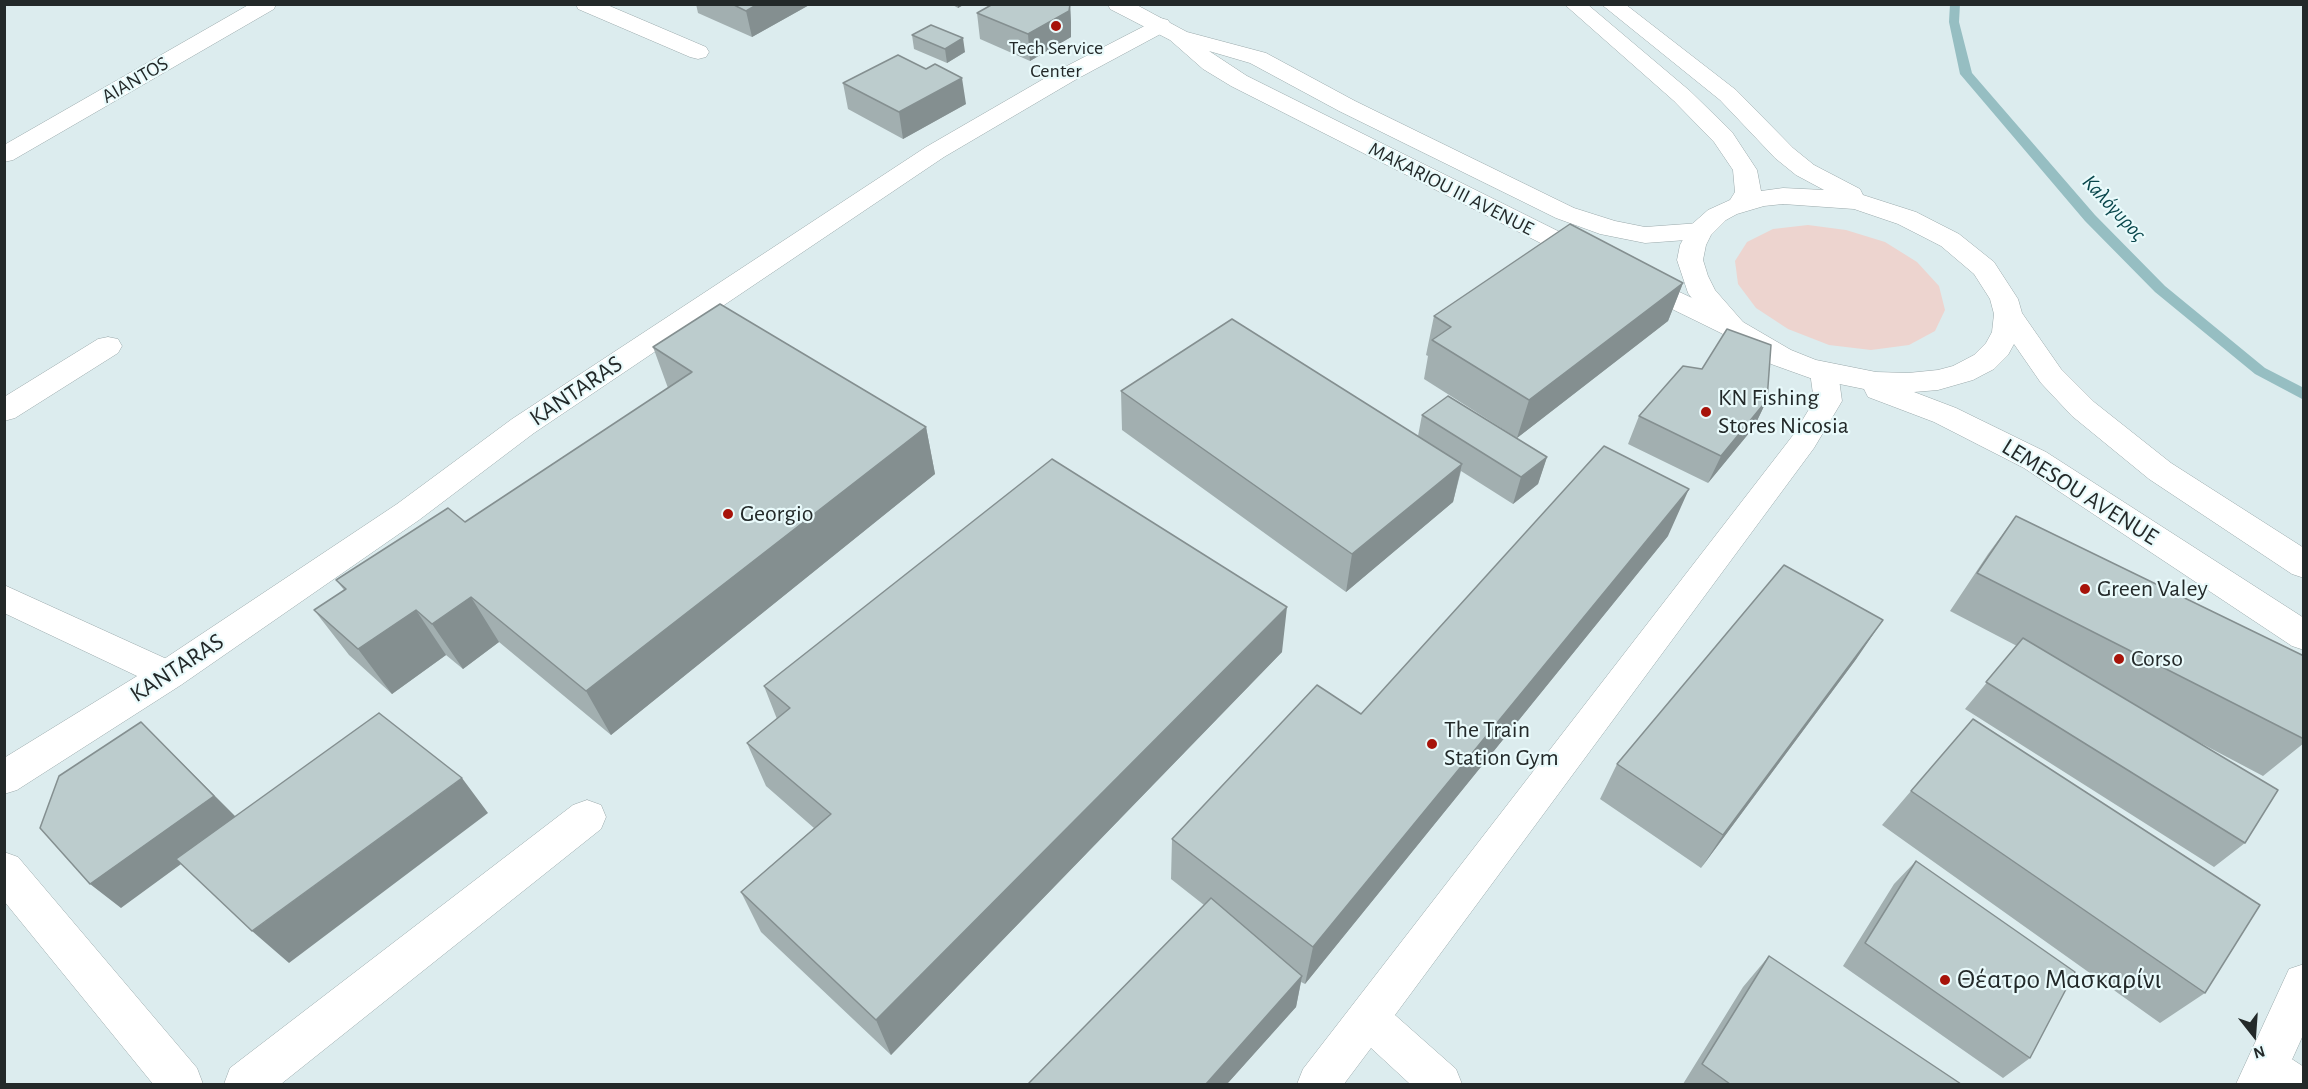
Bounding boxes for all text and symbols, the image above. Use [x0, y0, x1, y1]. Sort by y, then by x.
marker: Tech Service Center [1049, 19, 1063, 33]
place label: Tech Service Center [1009, 36, 1103, 83]
street label: AIANTOS [97, 51, 173, 109]
street label: MAKARIOU III AVENUE [1365, 137, 1537, 241]
water label: Καλόγυρος [2077, 169, 2151, 247]
street label: KANTARAS [524, 349, 628, 433]
place label: KN Fishing Stores Nicosia [1718, 384, 1849, 440]
marker: KN Fishing Stores Nicosia [1699, 405, 1713, 419]
street label: LEMESOU AVENUE [1996, 432, 2164, 552]
place label: Georgio [740, 500, 814, 528]
marker: Georgio [721, 507, 735, 521]
place label: Green Valey [2097, 575, 2208, 603]
marker: Green Valey [2078, 582, 2092, 596]
street label: KANTARAS [125, 627, 229, 709]
place label: Corso [2131, 645, 2183, 673]
marker: Corso [2112, 652, 2126, 666]
place label: The Train Station Gym [1444, 716, 1559, 772]
marker: The Train Station Gym [1425, 737, 1439, 751]
place label: Θέατρο Μασκαρίνι [1957, 963, 2162, 997]
marker: Θέατρο Μασκαρίνι [1938, 973, 1952, 987]
north arrow [2224, 1005, 2284, 1065]
text: N [2252, 1043, 2267, 1061]

